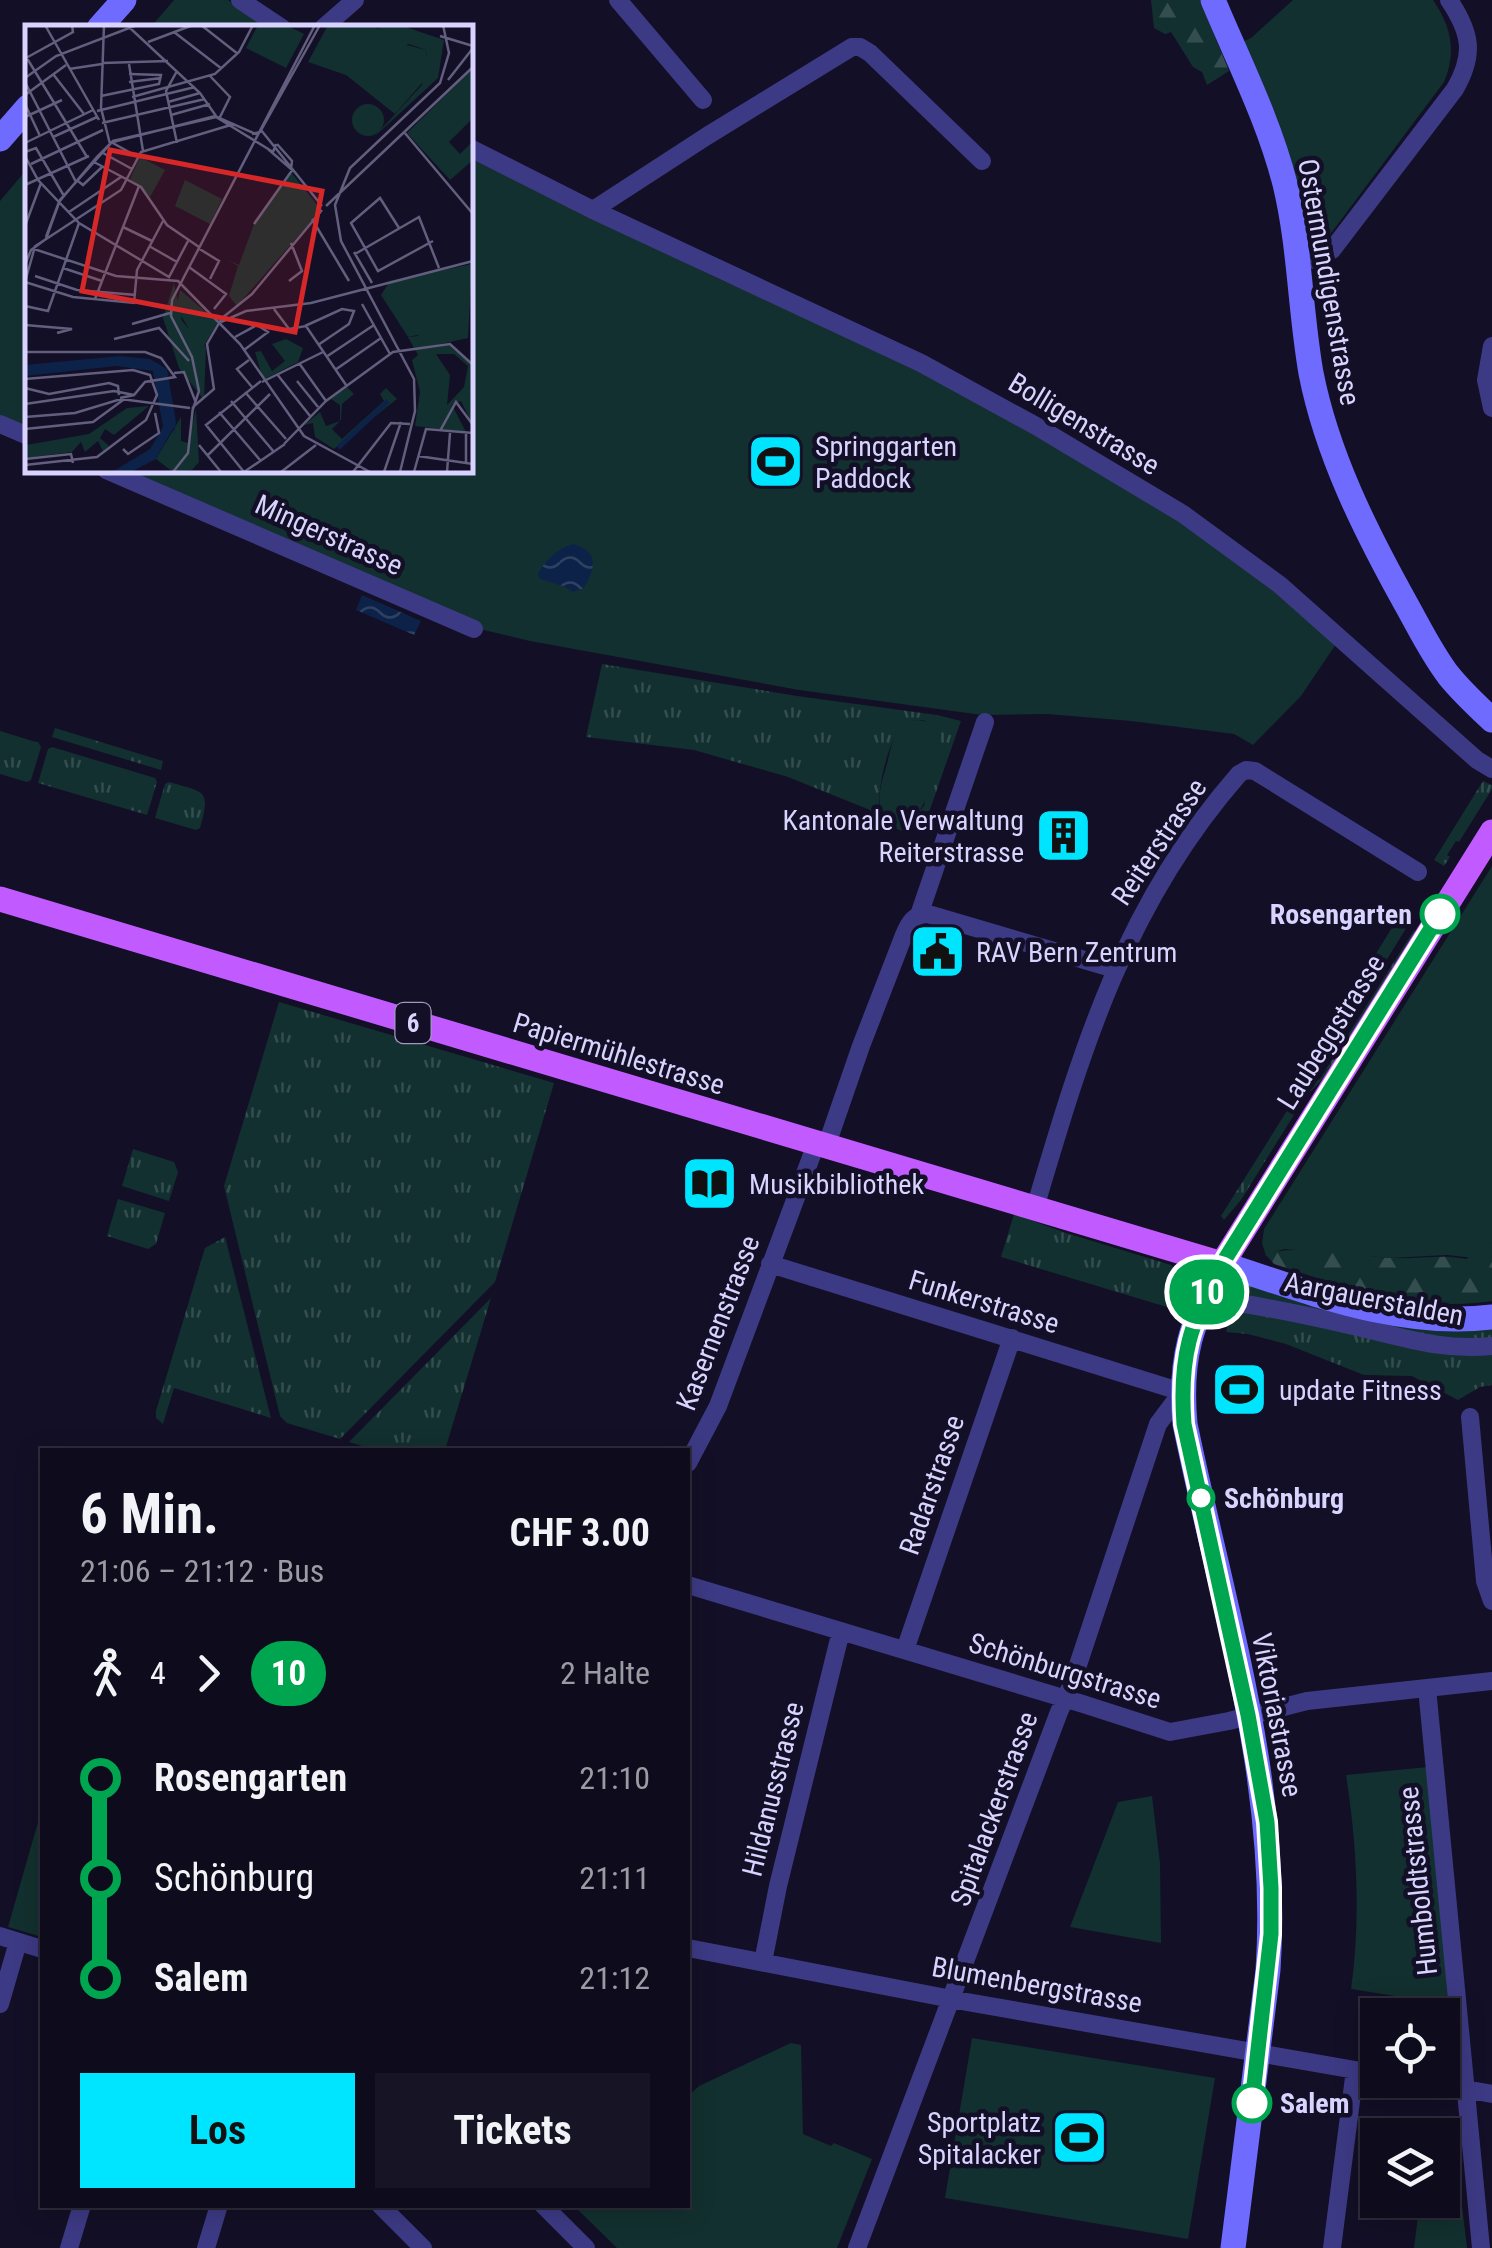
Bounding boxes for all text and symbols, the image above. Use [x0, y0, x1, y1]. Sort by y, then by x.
inset map [25, 25, 472, 472]
street label: Ostermundigenstrasse [1291, 156, 1367, 408]
street label: Bolligenstrasse [1003, 366, 1165, 482]
place label: Springgarten Paddock [815, 430, 957, 495]
sports icon: Springgarten Paddock [746, 432, 806, 492]
street label: Mingerstrasse [250, 488, 408, 582]
street label: Reiterstrasse [1105, 772, 1213, 912]
place label: Kantonale Verwaltung Reiterstrasse [783, 804, 1024, 869]
building icon: Kantonale Verwaltung Reiterstrasse [1033, 806, 1093, 866]
marker: Rosengarten [1421, 895, 1459, 933]
place label: Rosengarten [1270, 898, 1412, 931]
public building icon: RAV Bern Zentrum [907, 922, 967, 982]
place label: RAV Bern Zentrum [976, 936, 1177, 969]
street label: Laubeggstrasse [1270, 949, 1392, 1115]
road number: 6 [396, 1003, 430, 1043]
street label: Papiermühlestrasse [509, 1006, 729, 1102]
library icon: Musikbibliothek [680, 1154, 740, 1214]
place label: Musikbibliothek [749, 1168, 924, 1201]
street label: Kasernenstrasse [670, 1231, 766, 1415]
line badge: 10 [1162, 1260, 1252, 1324]
street label: Funkerstrasse [905, 1264, 1063, 1340]
street label: Aargauerstalden [1282, 1265, 1466, 1333]
text: 10 [1189, 1272, 1225, 1313]
sports icon: update Fitness [1210, 1360, 1270, 1420]
place label: update Fitness [1279, 1374, 1442, 1407]
street label: Radarstrasse [893, 1411, 971, 1559]
text: 6 Min. [80, 1482, 219, 1546]
place label: Schönburg [1224, 1482, 1344, 1515]
marker: Schönburg [1188, 1485, 1214, 1511]
text: CHF 3.00 [510, 1511, 650, 1555]
text: 21:06 – 21:12 · Bus [80, 1552, 324, 1590]
street label: Schönburgstrasse [965, 1626, 1165, 1716]
street label: Viktoriastrasse [1245, 1630, 1309, 1800]
icon: walk [80, 1646, 135, 1701]
icon: forward [181, 1646, 236, 1701]
text: 10 [271, 1653, 306, 1694]
text: 4 [150, 1654, 166, 1692]
text: 2 Halte [560, 1654, 650, 1692]
street label: Hildanusstrasse [735, 1698, 811, 1880]
street label: Spitalackerstrasse [944, 1707, 1044, 1911]
text: Rosengarten [154, 1756, 347, 1800]
text: 21:10 [579, 1759, 650, 1797]
street label: Humboldtstrasse [1392, 1785, 1444, 1977]
text: Schönburg [154, 1856, 314, 1900]
text: 21:11 [579, 1859, 650, 1897]
street label: Blumenbergstrasse [929, 1950, 1145, 2020]
text: Salem [154, 1956, 248, 2000]
text: 21:12 [579, 1959, 650, 1997]
map controls [1360, 1998, 1460, 2218]
button: locate [1360, 1998, 1460, 2098]
button: Los [80, 2073, 355, 2188]
button: Tickets [375, 2073, 650, 2188]
marker: Salem [1233, 2084, 1271, 2122]
place label: Salem [1280, 2087, 1350, 2120]
place label: Sportplatz Spitalacker [918, 2106, 1041, 2171]
sports icon: Sportplatz Spitalacker [1050, 2108, 1110, 2168]
button: layers [1360, 2118, 1460, 2218]

